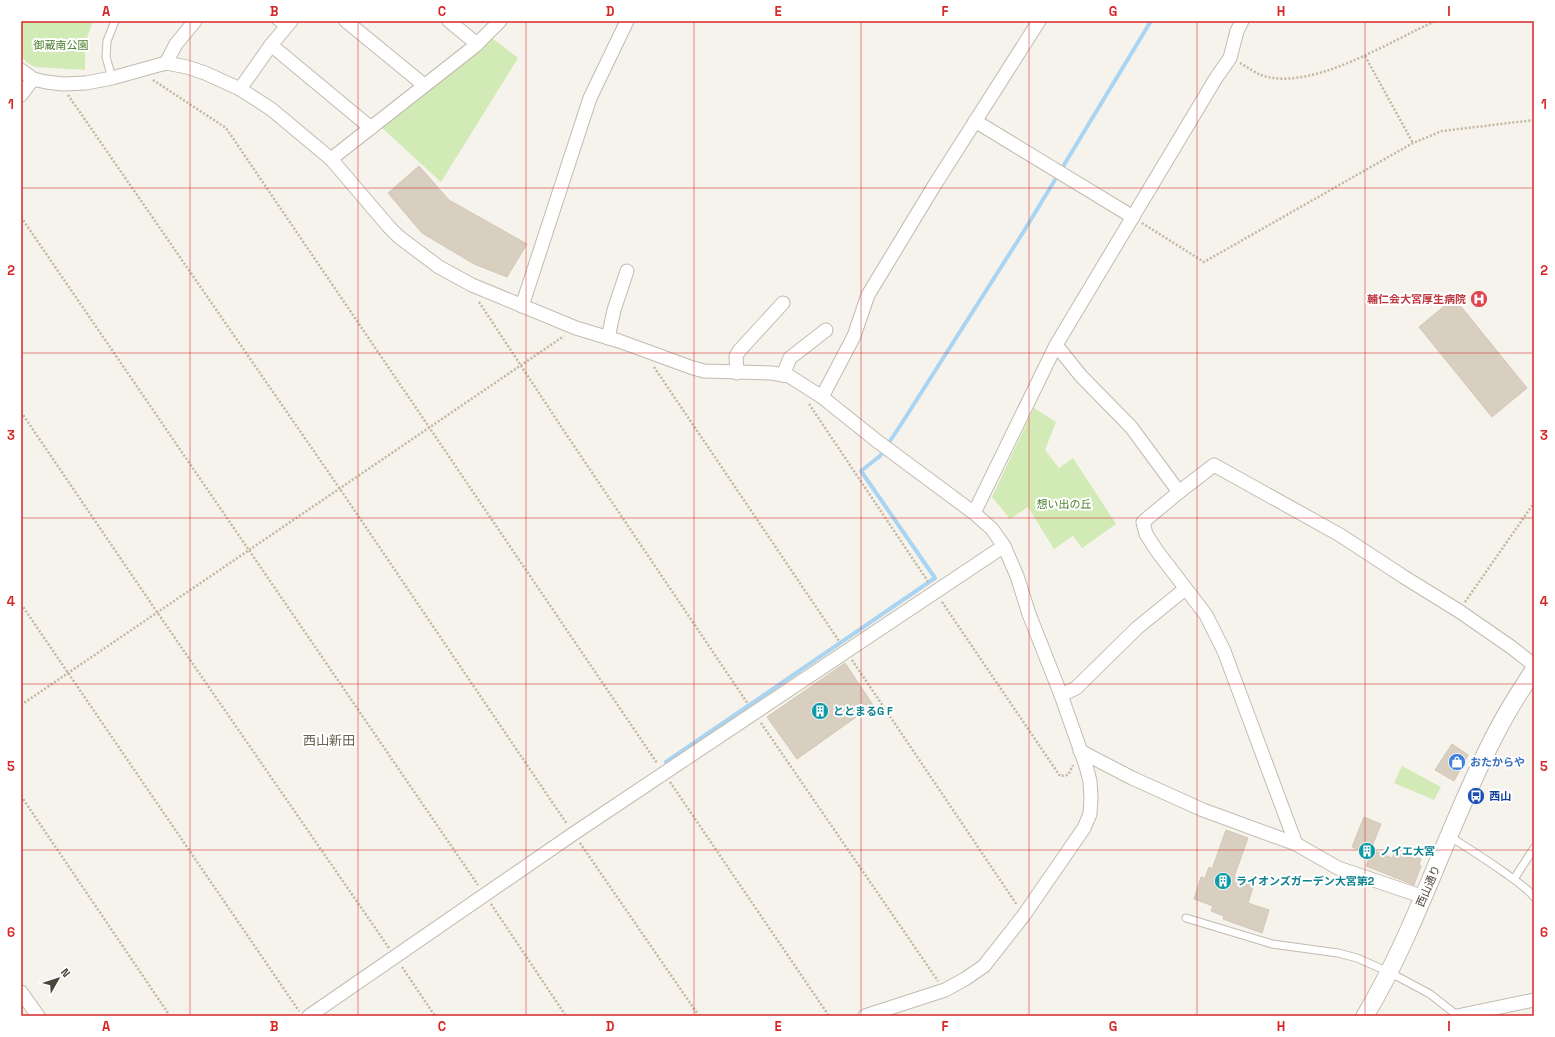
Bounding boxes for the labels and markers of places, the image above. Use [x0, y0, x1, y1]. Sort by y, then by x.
hospital icon: 輔仁会大宮厚生病院 [1469, 289, 1489, 309]
place label: 輔仁会大宮厚生病院 [1367, 292, 1466, 306]
building icon: ととまるG F [810, 701, 830, 721]
place label: ととまるG F [833, 704, 893, 718]
shop icon: おたからや [1447, 752, 1467, 772]
place label: おたからや [1470, 755, 1525, 769]
bus stop icon: 西山 [1466, 786, 1486, 806]
place label: 西山 [1489, 789, 1511, 803]
building icon: ノイエ大宮 [1357, 841, 1377, 861]
place label: ノイエ大宮 [1380, 844, 1435, 858]
building icon: ライオンズガーデン大宮第2 [1213, 871, 1233, 891]
place label: ライオンズガーデン大宮第2 [1236, 874, 1375, 888]

